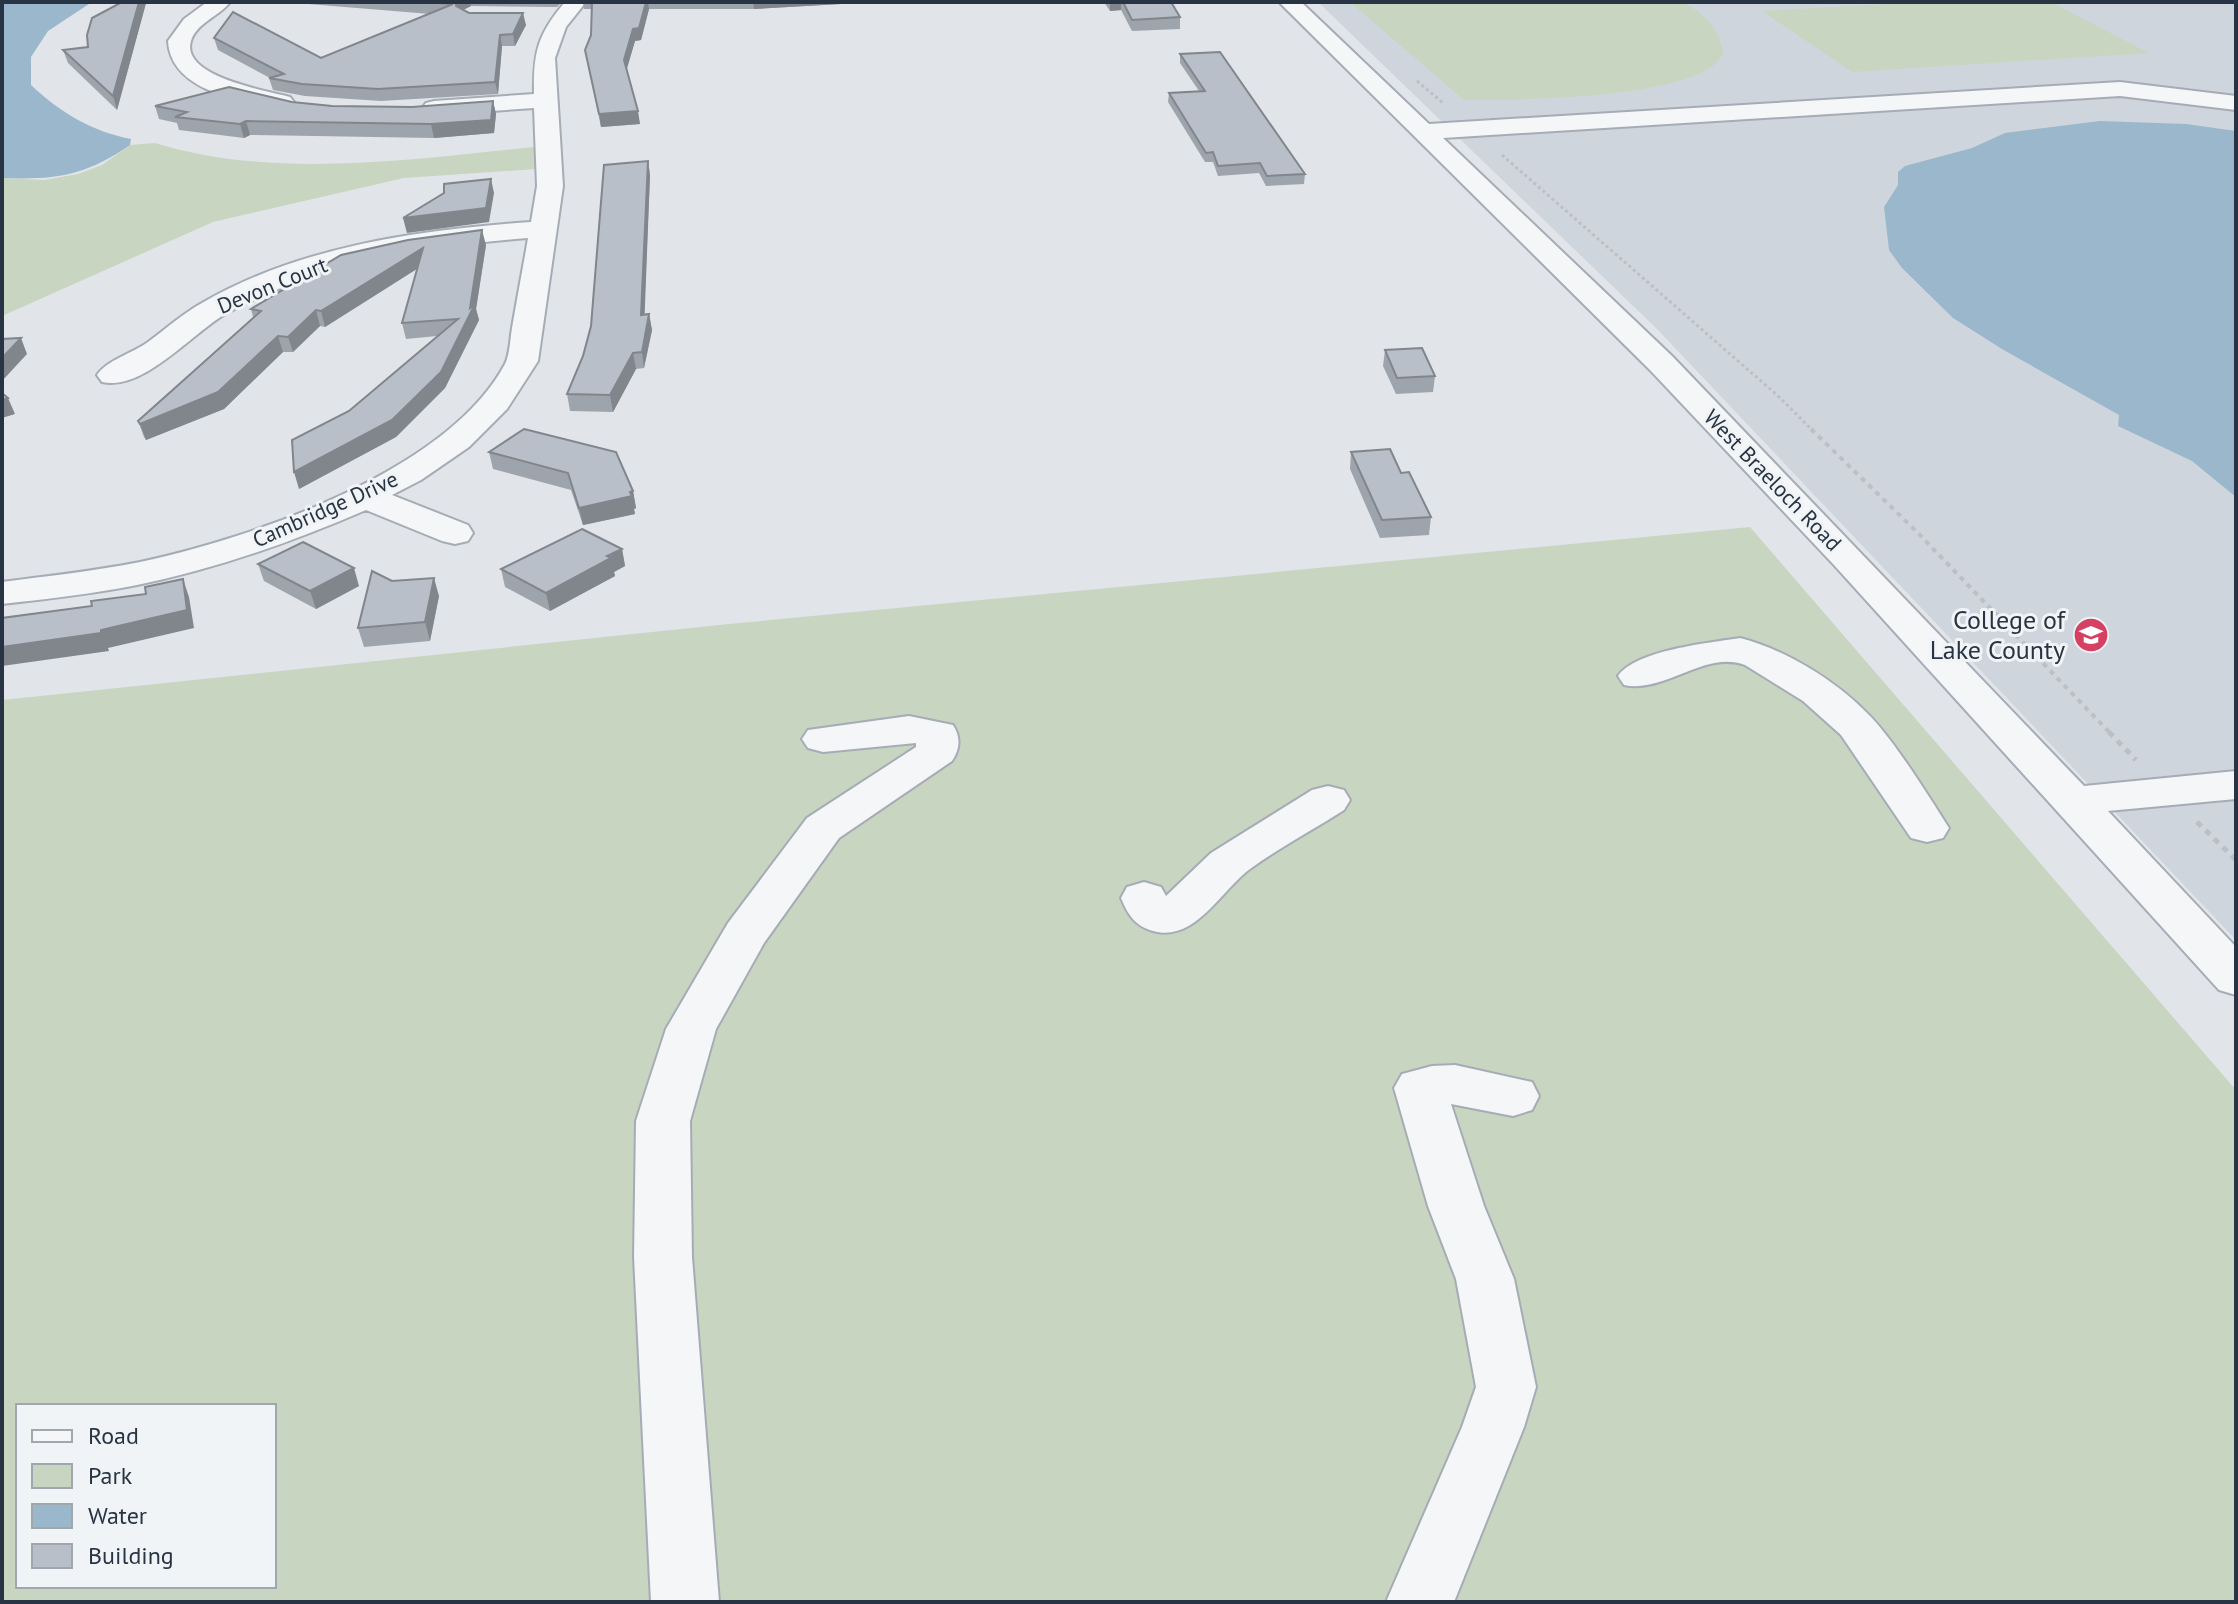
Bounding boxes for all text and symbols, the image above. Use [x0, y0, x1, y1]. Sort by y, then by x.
street label: Devon Court [213, 250, 332, 320]
street label: West Braeloch Road [1698, 403, 1848, 557]
street label: Cambridge Drive [248, 464, 402, 554]
place label: College of Lake County [1930, 603, 2067, 666]
school or university icon: College of Lake County [2072, 616, 2110, 654]
legend [16, 1404, 276, 1588]
text: Road [88, 1420, 139, 1451]
text: Park [88, 1460, 133, 1491]
text: Water [88, 1500, 147, 1531]
text: Building [88, 1540, 174, 1571]

